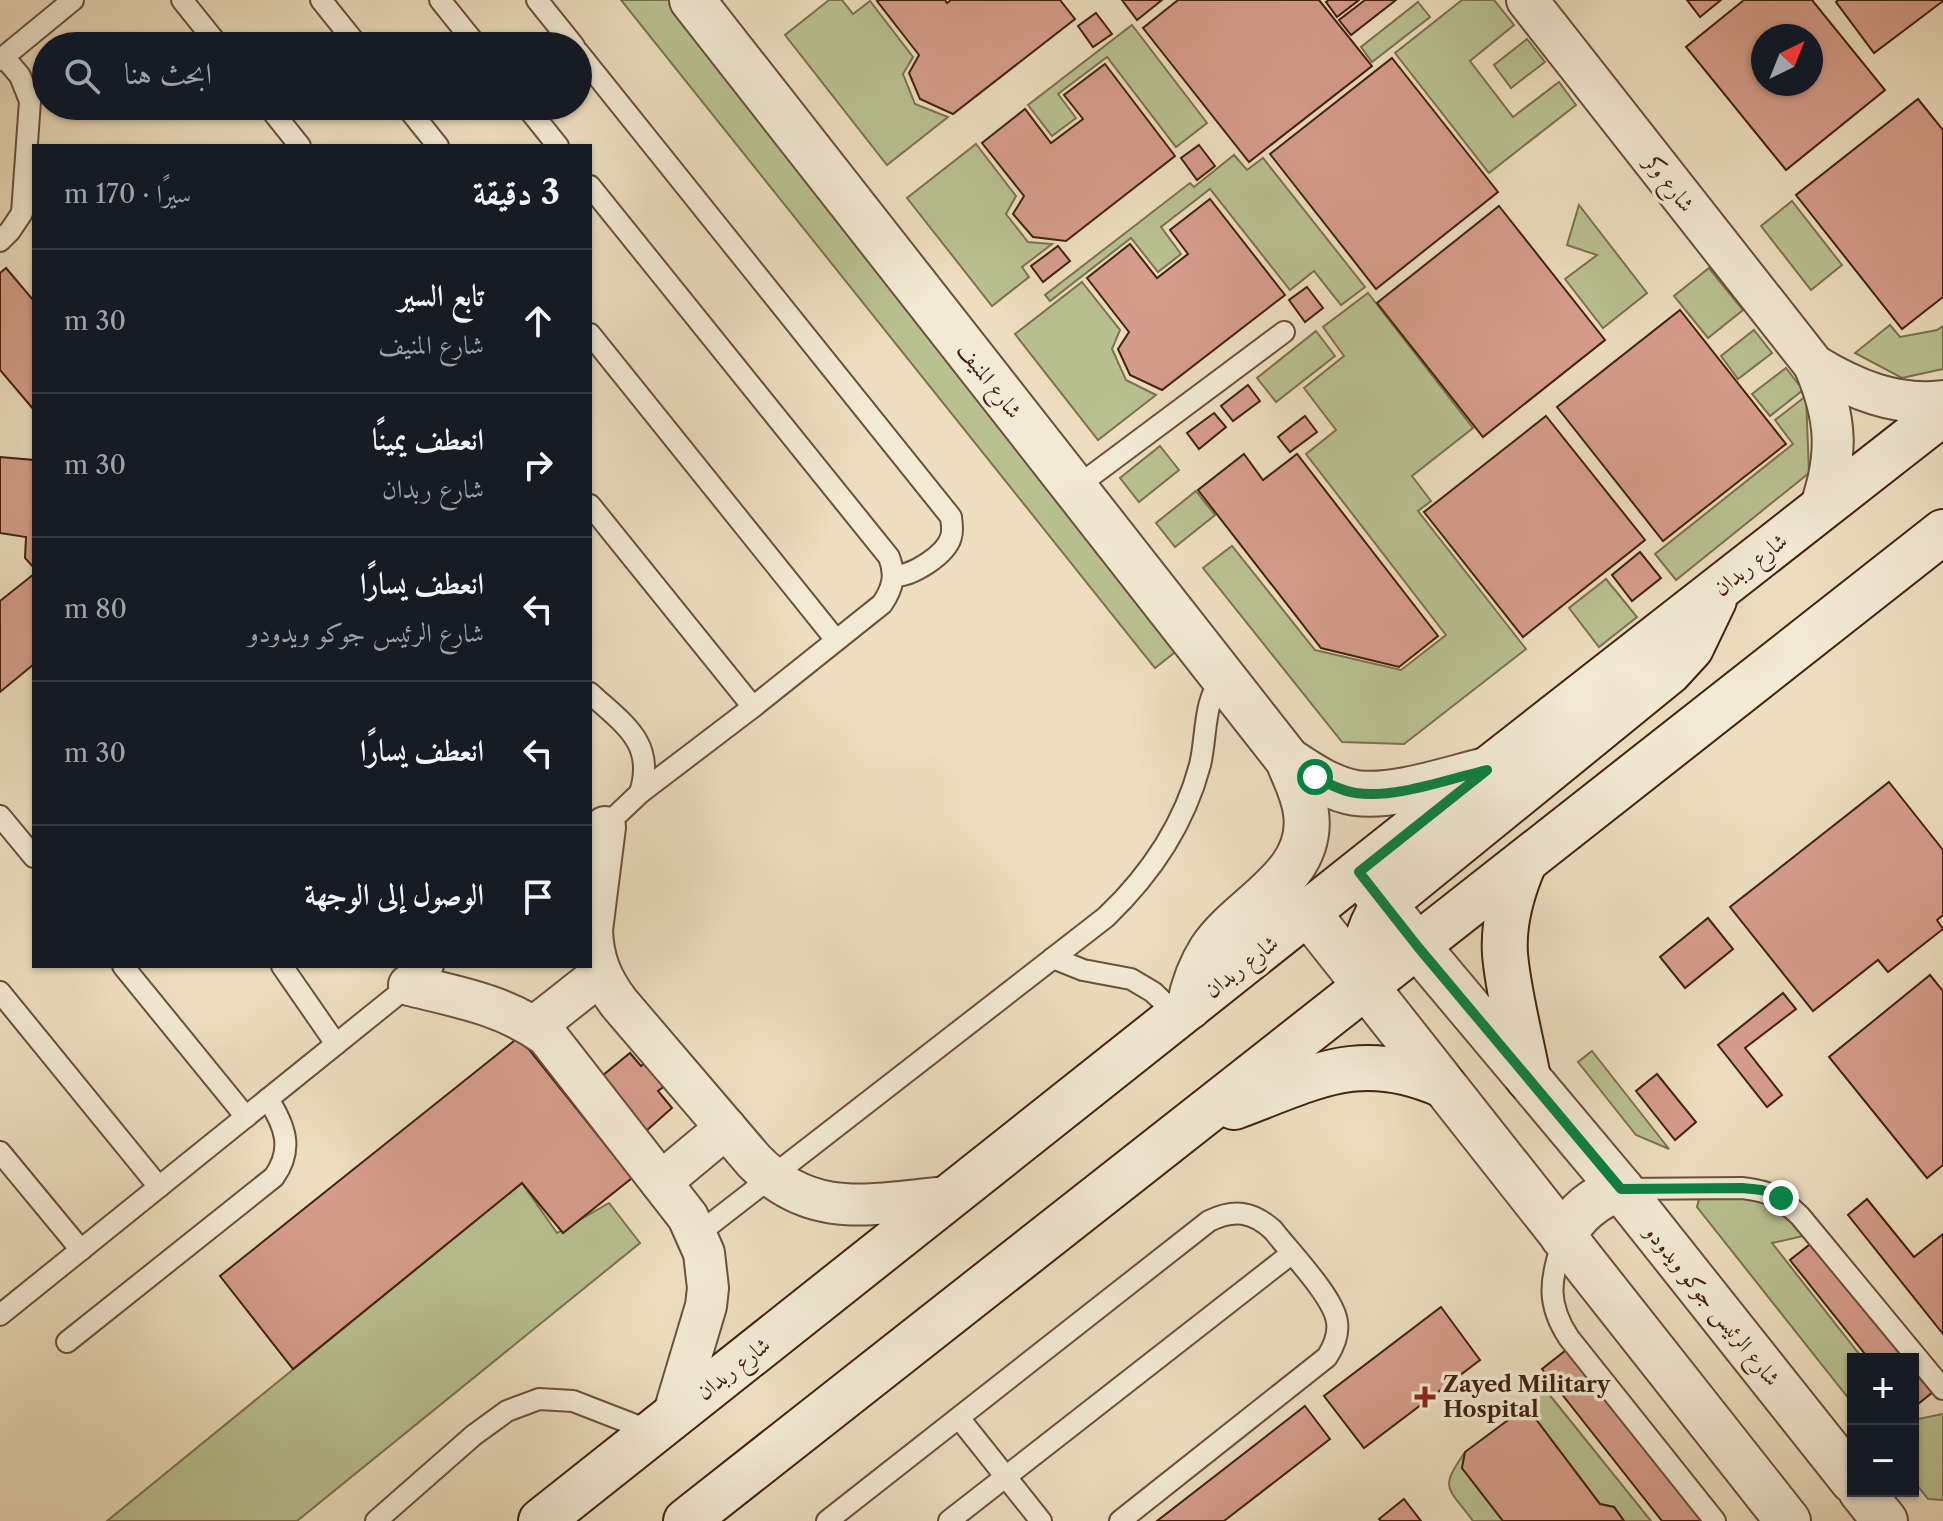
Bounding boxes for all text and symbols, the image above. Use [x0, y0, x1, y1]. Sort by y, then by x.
north arrow [1751, 24, 1823, 96]
search box [32, 32, 592, 120]
icon: search [60, 54, 104, 98]
text: ابحث هنا [124, 55, 212, 92]
street label: شارع وكر [1634, 148, 1700, 220]
text: 3 دقيقة [473, 171, 560, 213]
text: سيرًا · 170 m [64, 178, 191, 210]
text: تابع السير [398, 277, 484, 314]
icon: ahead [516, 299, 560, 343]
text: 30 m [64, 305, 126, 337]
text: شارع المنيف [378, 329, 484, 361]
street label: شارع المنيف [947, 337, 1028, 427]
text: انعطف يمينًا [372, 421, 484, 458]
icon: right [516, 443, 560, 487]
text: 30 m [64, 449, 126, 481]
text: شارع ربدان [382, 473, 484, 505]
street label: شارع ربدان [1708, 527, 1796, 606]
text: انعطف يسارًا [360, 565, 484, 602]
icon: left [516, 587, 560, 631]
text: 80 m [64, 593, 127, 625]
text: شارع الرئيس جوكو ويدودو [248, 617, 484, 649]
icon: left [516, 731, 560, 775]
text: انعطف يسارًا [360, 732, 484, 769]
text: 30 m [64, 737, 126, 769]
route start [1297, 759, 1333, 795]
icon: arrive [516, 875, 560, 919]
text: الوصول إلى الوجهة [305, 876, 484, 913]
street label: شارع ربدان [1199, 929, 1287, 1008]
route end [1763, 1180, 1799, 1216]
street label: شارع الرئيس جوكو ويدودو [1634, 1218, 1786, 1394]
street label: شارع ربدان [691, 1331, 779, 1410]
map controls [1847, 1353, 1919, 1497]
button: + [1847, 1353, 1919, 1425]
place label: Zayed Military Hospital [1443, 1371, 1611, 1423]
marker: Zayed Military Hospital [1414, 1386, 1436, 1408]
button: − [1847, 1425, 1919, 1497]

